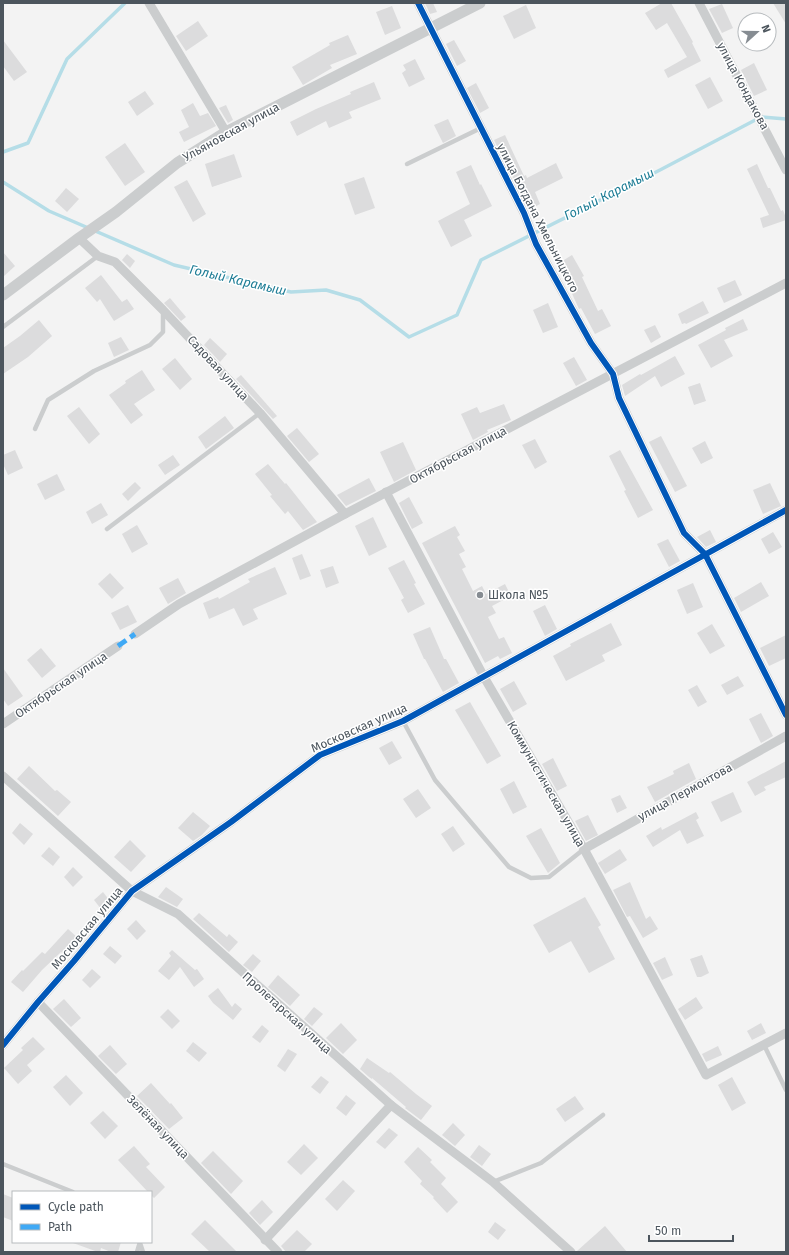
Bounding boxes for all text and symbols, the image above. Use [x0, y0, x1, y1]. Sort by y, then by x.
north arrow [737, 12, 777, 52]
text: N [758, 23, 773, 34]
street label: улица Кондакова [714, 40, 772, 132]
street label: Ульяновская улица [180, 100, 282, 164]
street label: улица Богдана Хмельницкого [494, 141, 582, 295]
water label: Голый Карамыш [561, 165, 657, 223]
water label: Голый Карамыш [188, 262, 288, 298]
street label: Садовая улица [185, 333, 251, 403]
street label: Октябрьская улица [407, 423, 509, 487]
place label: Школа №5 [488, 588, 548, 602]
marker: Школа №5 [475, 590, 485, 600]
street label: Октябрьская улица [12, 649, 110, 721]
street label: Московская улица [309, 701, 409, 755]
street label: Коммунистическая улица [504, 718, 588, 850]
street label: улица Лермонтова [635, 760, 735, 824]
street label: Московская улица [48, 884, 126, 972]
street label: Пролетарская улица [239, 969, 335, 1057]
street label: Зелёная улица [124, 1092, 192, 1162]
legend [12, 1191, 152, 1243]
text: Cycle path [48, 1200, 104, 1214]
scale bar [649, 1217, 733, 1243]
text: Path [48, 1220, 72, 1234]
text: 50 m [655, 1224, 681, 1238]

